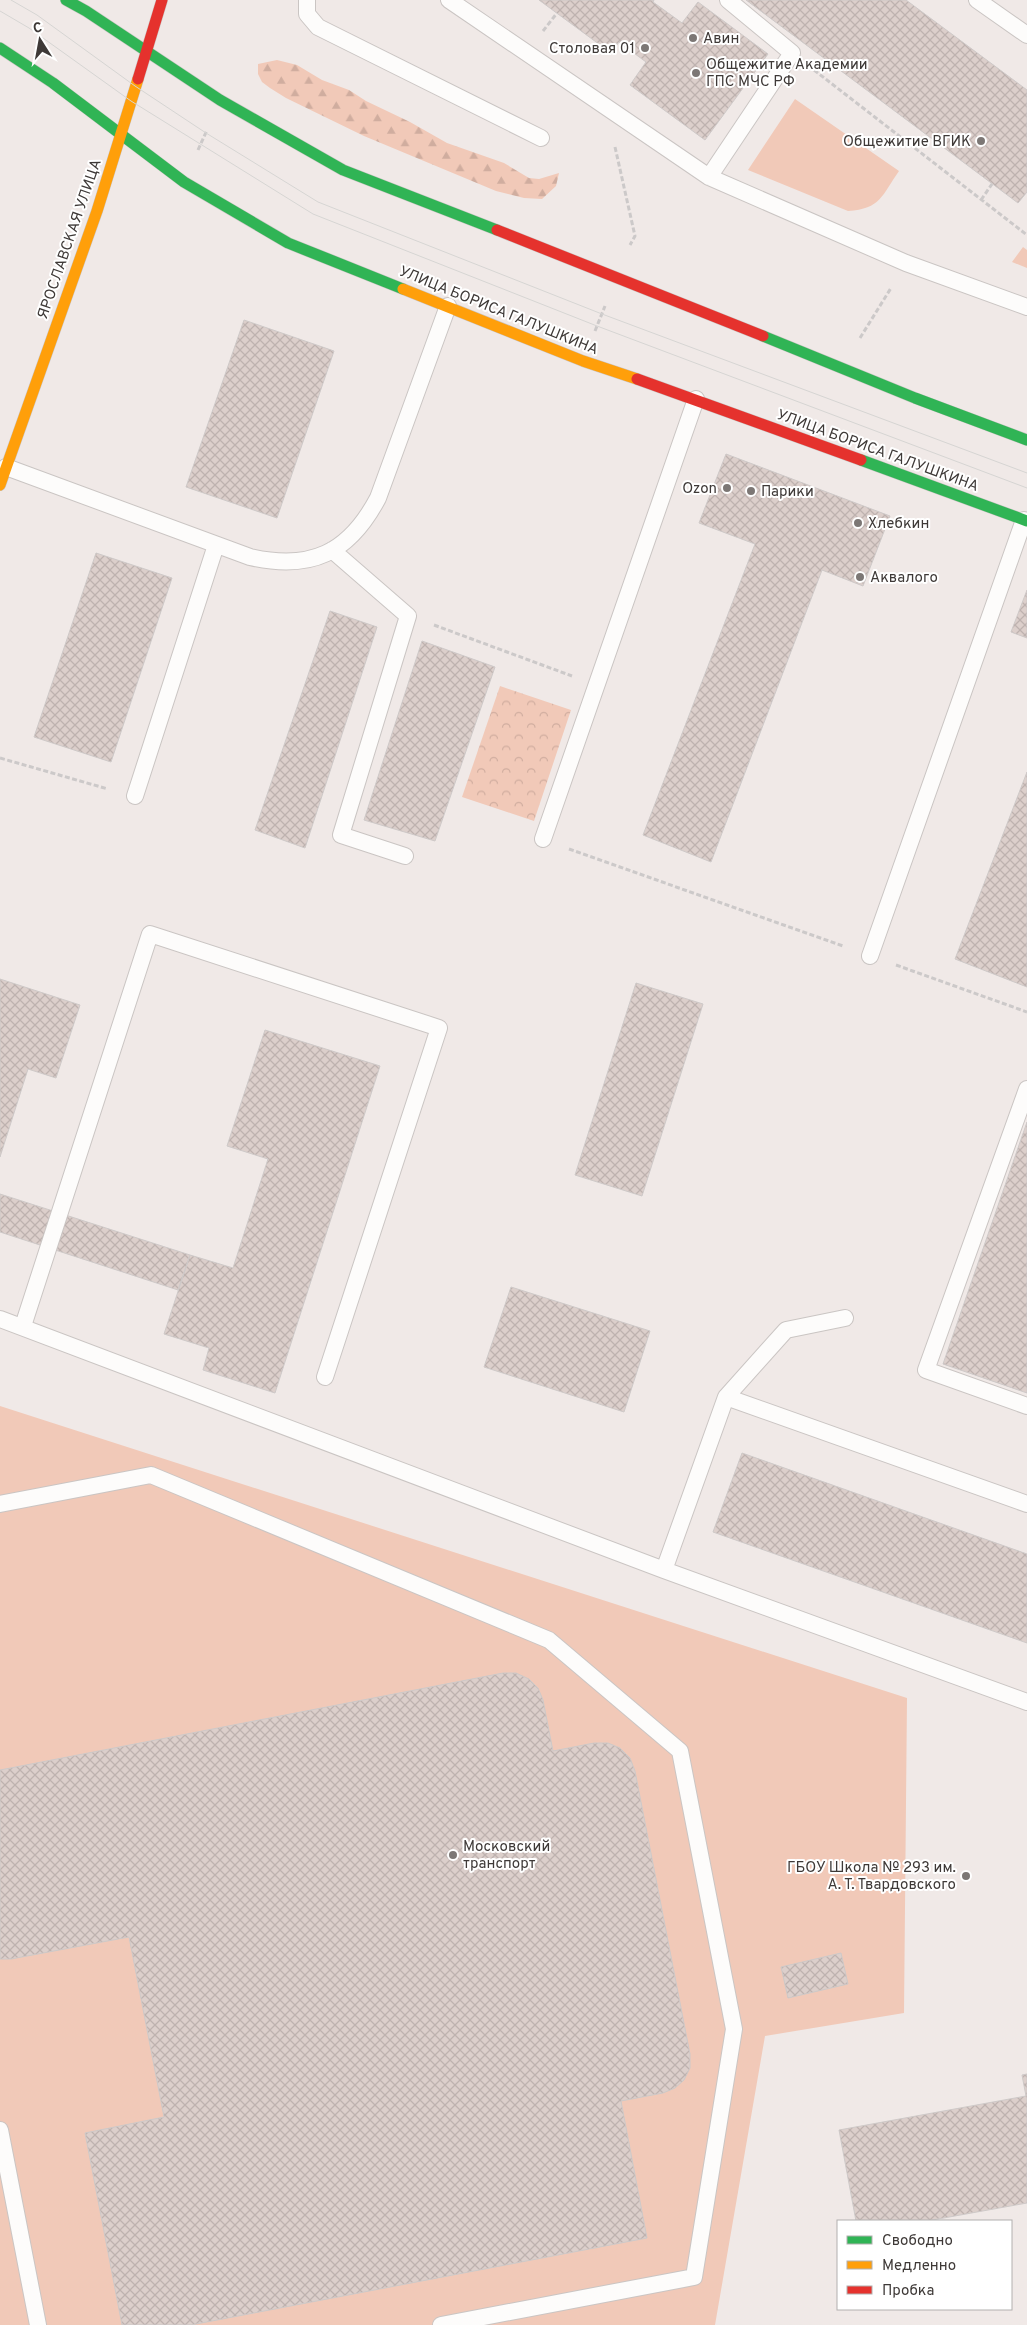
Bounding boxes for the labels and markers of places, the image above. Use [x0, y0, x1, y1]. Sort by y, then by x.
place label: Авин [703, 30, 739, 49]
marker: Авин [687, 32, 699, 44]
place label: Столовая 01 [549, 40, 635, 59]
marker: Столовая 01 [639, 42, 651, 54]
place label: Общежитие Академии ГПС МЧС РФ [706, 56, 868, 92]
marker: Общежитие Академии ГПС МЧС РФ [690, 67, 702, 79]
place label: Общежитие ВГИК [843, 133, 971, 152]
marker: Общежитие ВГИК [975, 135, 987, 147]
place label: Ozon [682, 480, 717, 499]
marker: Ozon [721, 482, 733, 494]
place label: Парики [761, 483, 814, 502]
marker: Парики [745, 485, 757, 497]
place label: Хлебкин [868, 515, 929, 534]
marker: Хлебкин [852, 517, 864, 529]
place label: Аквалого [870, 569, 938, 588]
marker: Аквалого [854, 571, 866, 583]
place label: Московский транспорт [463, 1838, 550, 1874]
marker: Московский транспорт [447, 1849, 459, 1861]
place label: ГБОУ Школа № 293 им. А. Т. Твардовского [787, 1859, 956, 1895]
marker: ГБОУ Школа № 293 им. А. Т. Твардовского [960, 1870, 972, 1882]

